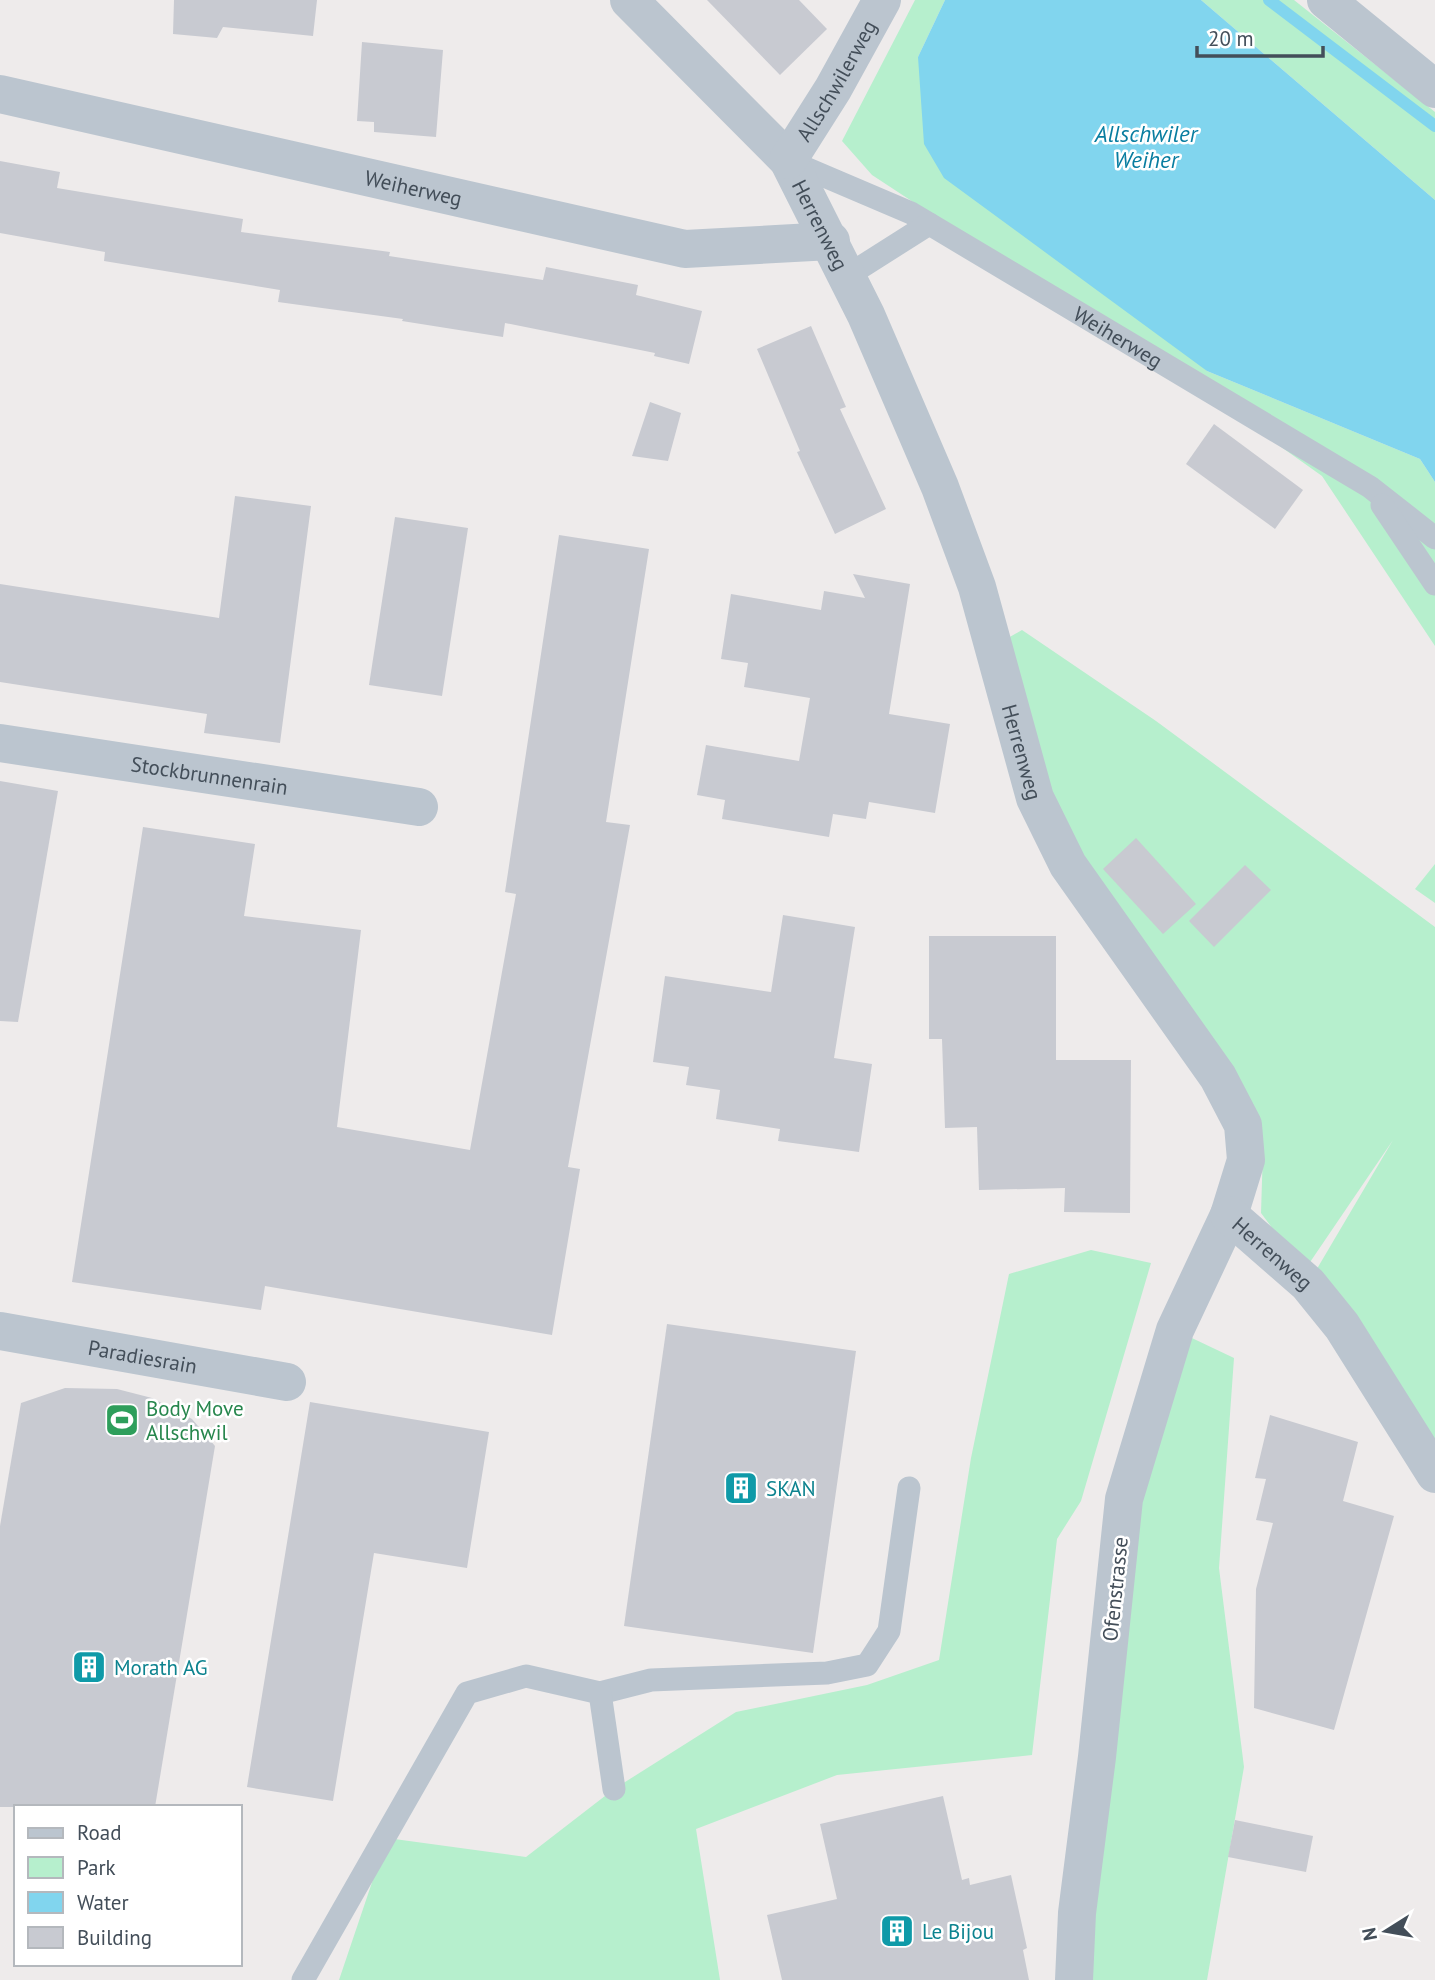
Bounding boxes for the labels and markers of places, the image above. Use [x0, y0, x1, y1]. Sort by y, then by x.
place label: Body Move Allschwil [146, 1395, 244, 1446]
sports icon: Body Move Allschwil [103, 1401, 141, 1439]
building icon: SKAN [722, 1469, 760, 1507]
place label: SKAN [766, 1475, 816, 1502]
building icon: Morath AG [70, 1648, 108, 1686]
place label: Morath AG [114, 1654, 208, 1681]
building icon: Le Bijou [878, 1912, 916, 1950]
place label: Le Bijou [922, 1918, 994, 1945]

